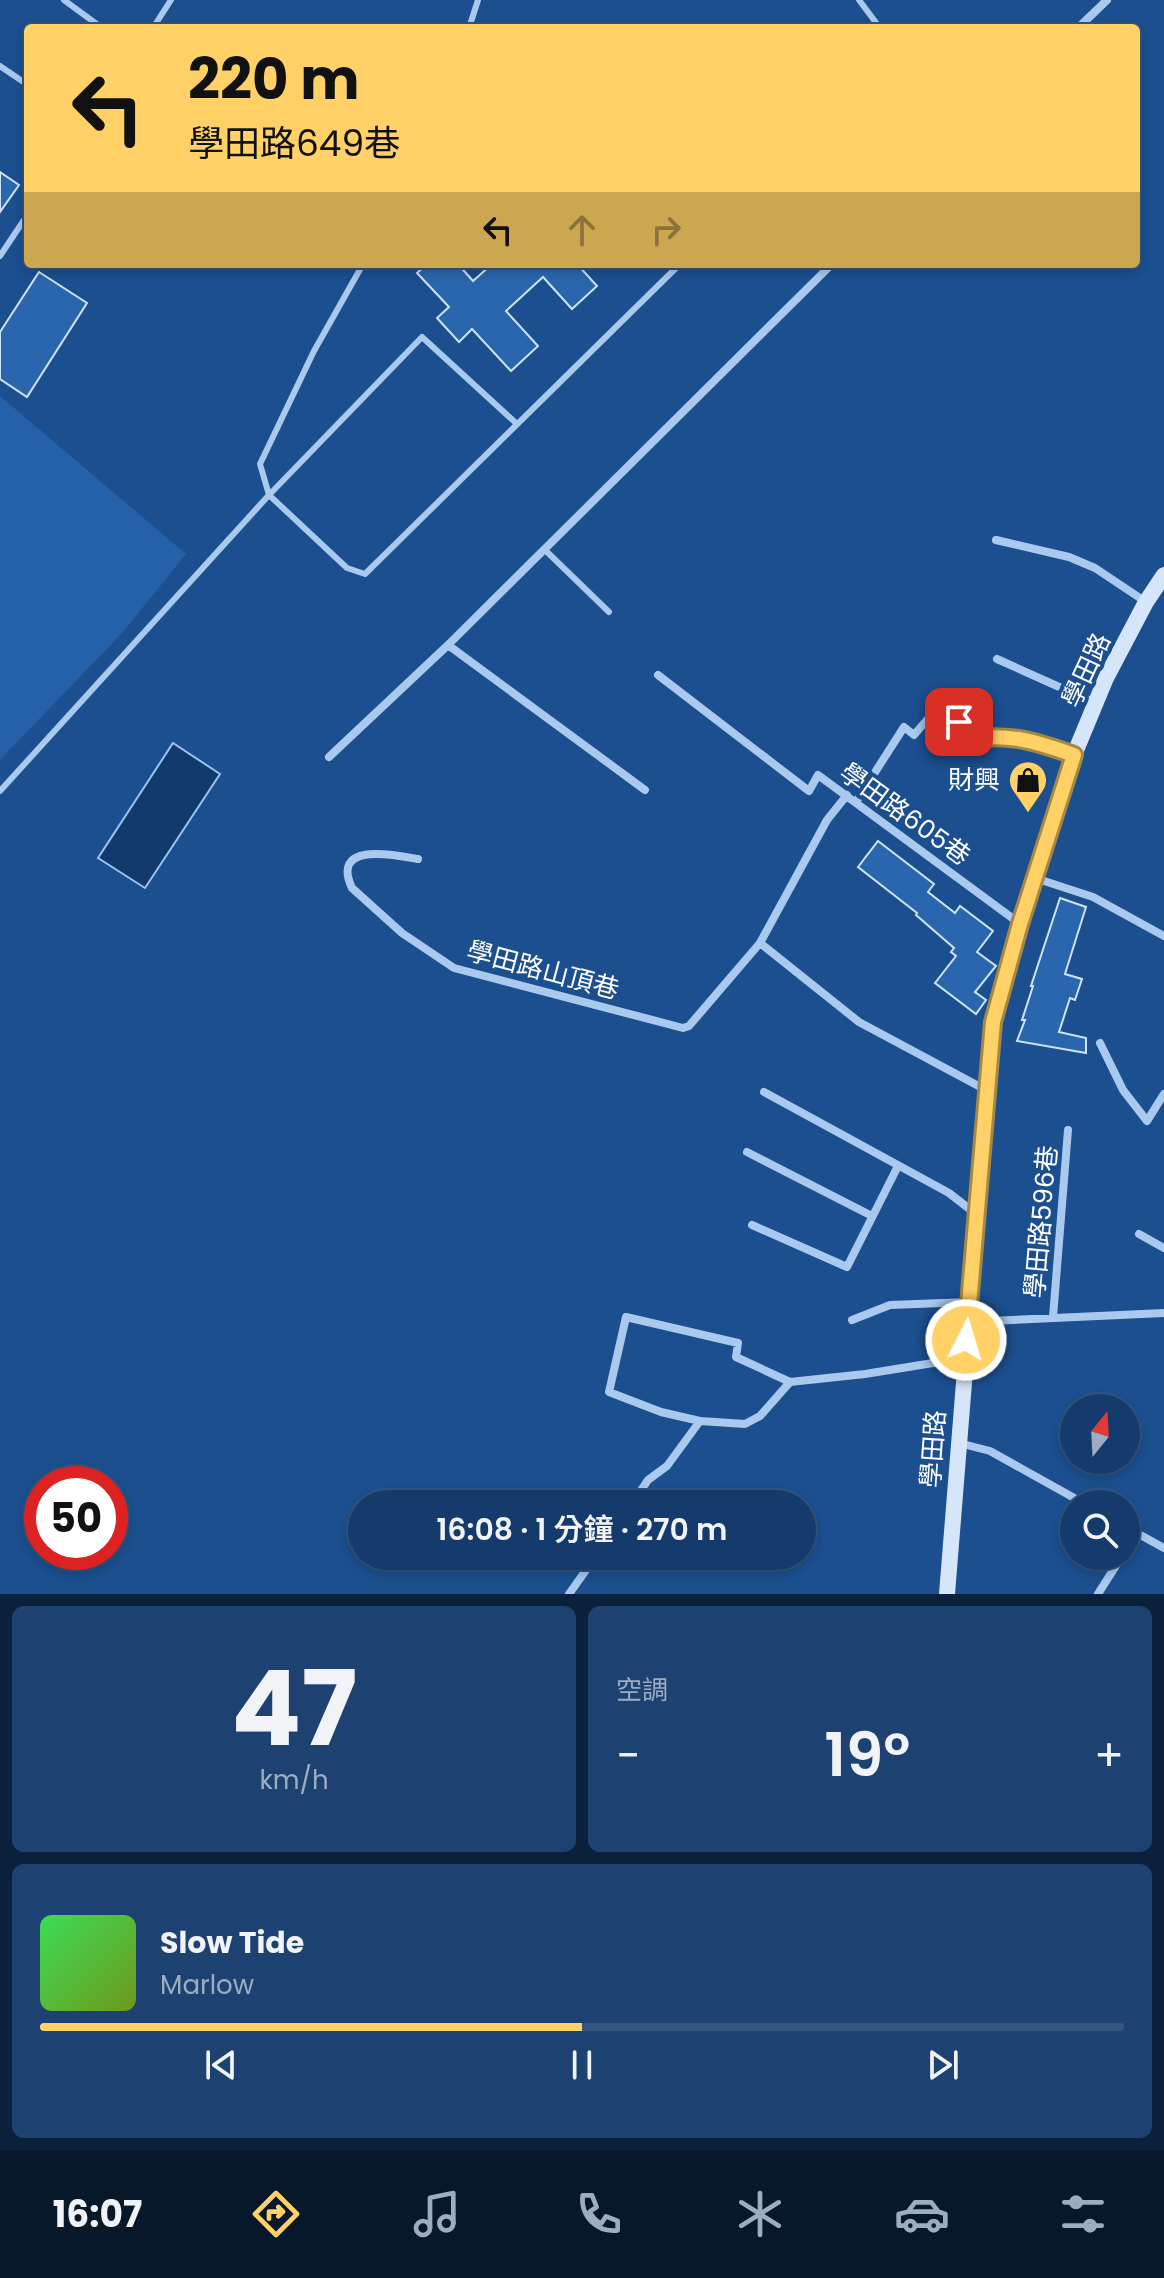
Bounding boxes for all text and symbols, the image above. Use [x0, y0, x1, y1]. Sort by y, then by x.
text: 220 m [188, 40, 360, 119]
icon: left [56, 56, 160, 160]
text: 學田路649巷 [188, 118, 400, 169]
icon: left [476, 208, 520, 252]
icon: ahead [560, 208, 604, 252]
icon: right [644, 208, 688, 252]
street label: 學田路 [1053, 627, 1119, 713]
pin [925, 688, 993, 756]
icon: arrive [937, 700, 981, 744]
street label: 學田路605巷 [832, 754, 978, 874]
shop icon: 財興 [1007, 759, 1049, 814]
place label: 財興 [948, 762, 1000, 798]
street label: 學田路山頂巷 [463, 932, 623, 1008]
street label: 學田路596巷 [1016, 1144, 1066, 1300]
position arrow [924, 1298, 1008, 1382]
north arrow [1060, 1394, 1140, 1474]
map controls [1060, 1394, 1140, 1570]
street label: 學田路 [912, 1409, 954, 1489]
speed limit sign: 50 [24, 1466, 128, 1570]
button: search [1060, 1490, 1140, 1570]
text: 16:08 · 1 分鐘 · 270 m [437, 1508, 728, 1551]
text: 47 [231, 1636, 357, 1781]
text: 空調 [616, 1672, 668, 1708]
text: 19° [824, 1713, 910, 1797]
text: − [616, 1725, 640, 1786]
text: + [1094, 1725, 1124, 1786]
text: km/h [259, 1762, 329, 1798]
text: Slow Tide [160, 1921, 304, 1964]
text: Marlow [160, 1967, 254, 2003]
icon: previous [199, 2043, 243, 2087]
icon: pause [560, 2043, 604, 2087]
icon: next [921, 2043, 965, 2087]
icon: directions [248, 2186, 304, 2242]
icon: music [409, 2186, 465, 2242]
icon: phone [571, 2186, 627, 2242]
icon: climate [732, 2186, 788, 2242]
icon: car [894, 2186, 950, 2242]
icon: filters [1055, 2186, 1111, 2242]
text: 16:07 [53, 2189, 142, 2240]

